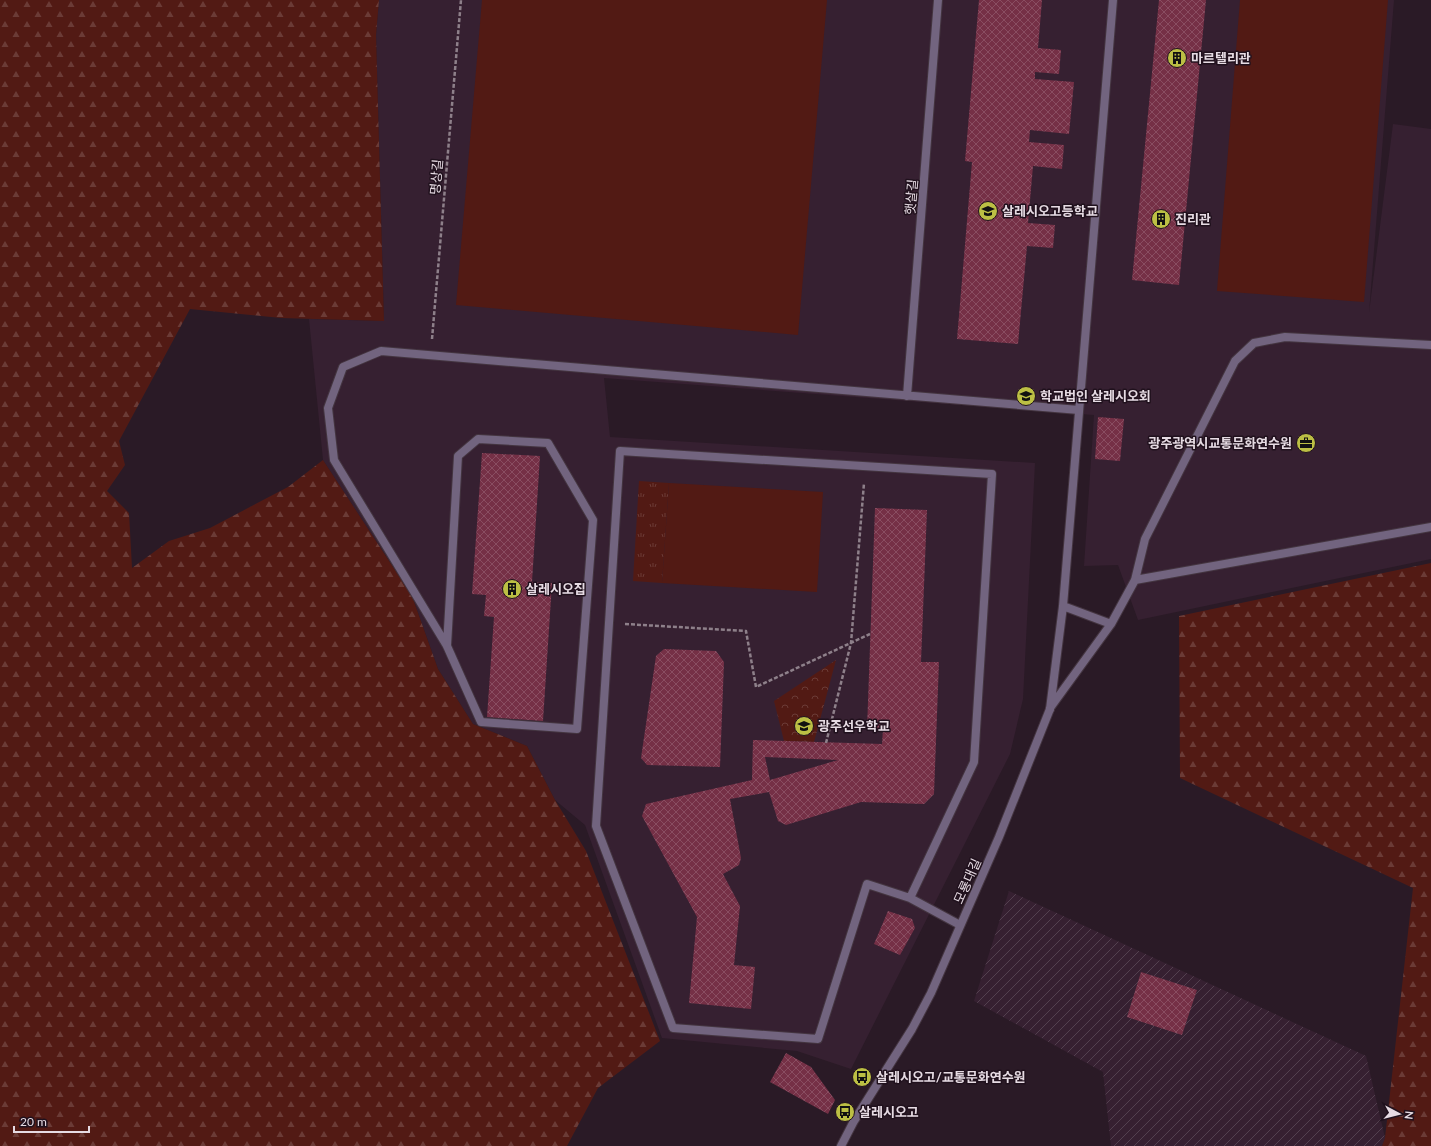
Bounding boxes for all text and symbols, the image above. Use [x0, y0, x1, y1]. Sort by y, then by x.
building icon: 마르텔리관 [1166, 47, 1188, 69]
place label: 마르텔리관 [1191, 50, 1251, 66]
street label: 명상길 [426, 158, 446, 196]
street label: 햇살길 [901, 178, 921, 216]
school or university icon: 살레시오고등학교 [977, 200, 999, 222]
place label: 살레시오고등학교 [1002, 203, 1098, 219]
building icon: 진리관 [1150, 208, 1172, 230]
place label: 진리관 [1175, 211, 1211, 227]
school or university icon: 학교법인 살레시오회 [1015, 385, 1037, 407]
place label: 학교법인 살레시오회 [1040, 388, 1151, 404]
office icon: 광주광역시교통문화연수원 [1295, 432, 1317, 454]
place label: 광주광역시교통문화연수원 [1148, 435, 1292, 451]
building icon: 살레시오집 [501, 578, 523, 600]
place label: 살레시오집 [526, 581, 586, 597]
school or university icon: 광주선우학교 [793, 715, 815, 737]
place label: 광주선우학교 [818, 718, 890, 734]
street label: 모룡대길 [950, 856, 984, 906]
bus stop icon: 살레시오고/교통문화연수원 [851, 1066, 873, 1088]
place label: 살레시오고/교통문화연수원 [876, 1069, 1026, 1085]
north arrow [1379, 1094, 1419, 1134]
bus stop icon: 살레시오고 [834, 1101, 856, 1123]
place label: 살레시오고 [859, 1104, 919, 1120]
scale bar [14, 1108, 89, 1134]
text: N [1402, 1110, 1416, 1120]
text: 20 m [20, 1114, 47, 1129]

